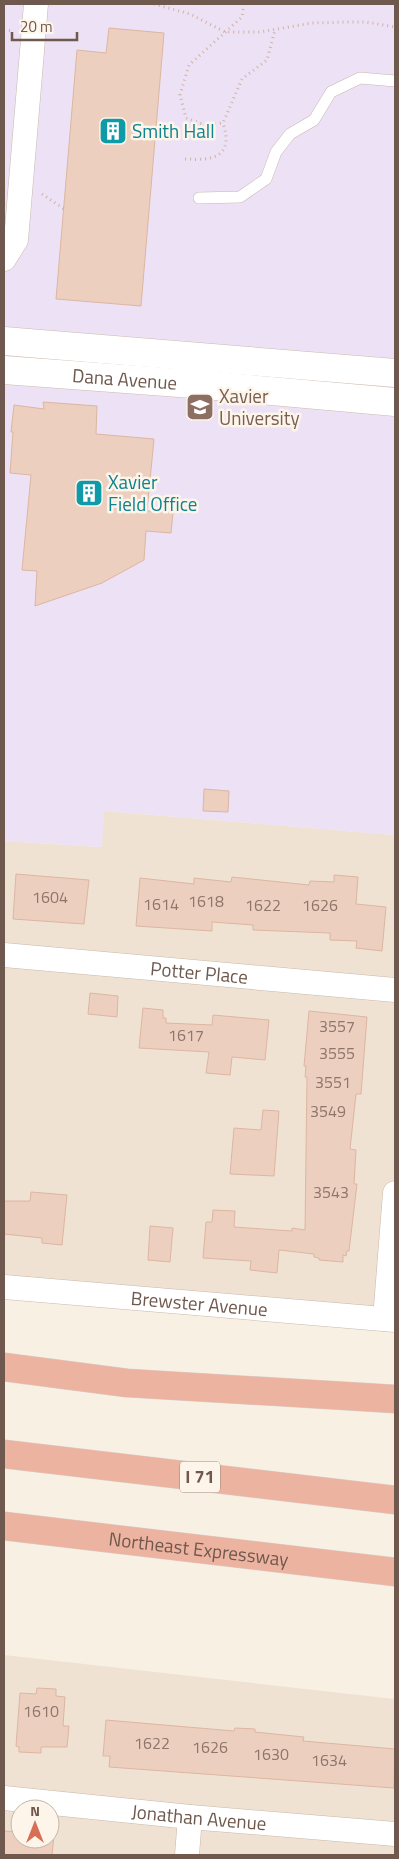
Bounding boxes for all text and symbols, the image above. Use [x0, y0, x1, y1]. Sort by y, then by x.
scale bar [12, 10, 78, 42]
text: 20 m [20, 15, 53, 38]
building icon: Smith Hall [98, 116, 128, 146]
place label: Smith Hall [132, 116, 215, 145]
street label: Dana Avenue [71, 360, 178, 397]
place label: Xavier University [219, 381, 300, 432]
school or university icon: Xavier University [185, 392, 215, 422]
place label: Xavier Field Office [108, 467, 197, 518]
building icon: Xavier Field Office [74, 478, 104, 508]
house number: 1604 [32, 885, 68, 909]
house number: 1618 [188, 889, 224, 913]
house number: 1614 [143, 892, 179, 916]
house number: 1622 [245, 893, 281, 917]
house number: 1626 [302, 893, 338, 917]
street label: Potter Place [149, 953, 249, 991]
house number: 3557 [319, 1014, 355, 1038]
house number: 1617 [168, 1023, 204, 1047]
house number: 3555 [319, 1041, 355, 1065]
house number: 3551 [315, 1070, 351, 1094]
house number: 3549 [310, 1099, 346, 1123]
house number: 3543 [313, 1180, 349, 1204]
street label: Brewster Avenue [130, 1283, 269, 1323]
road number: I 71 [180, 1461, 220, 1492]
street label: Northeast Expressway [107, 1523, 290, 1573]
house number: 1610 [23, 1699, 59, 1723]
house number: 1622 [134, 1731, 170, 1755]
house number: 1626 [192, 1735, 228, 1759]
house number: 1630 [253, 1742, 289, 1766]
house number: 1634 [311, 1748, 347, 1772]
street label: Jonathan Avenue [130, 1796, 268, 1837]
north arrow [10, 1799, 60, 1849]
text: N [30, 1800, 40, 1821]

